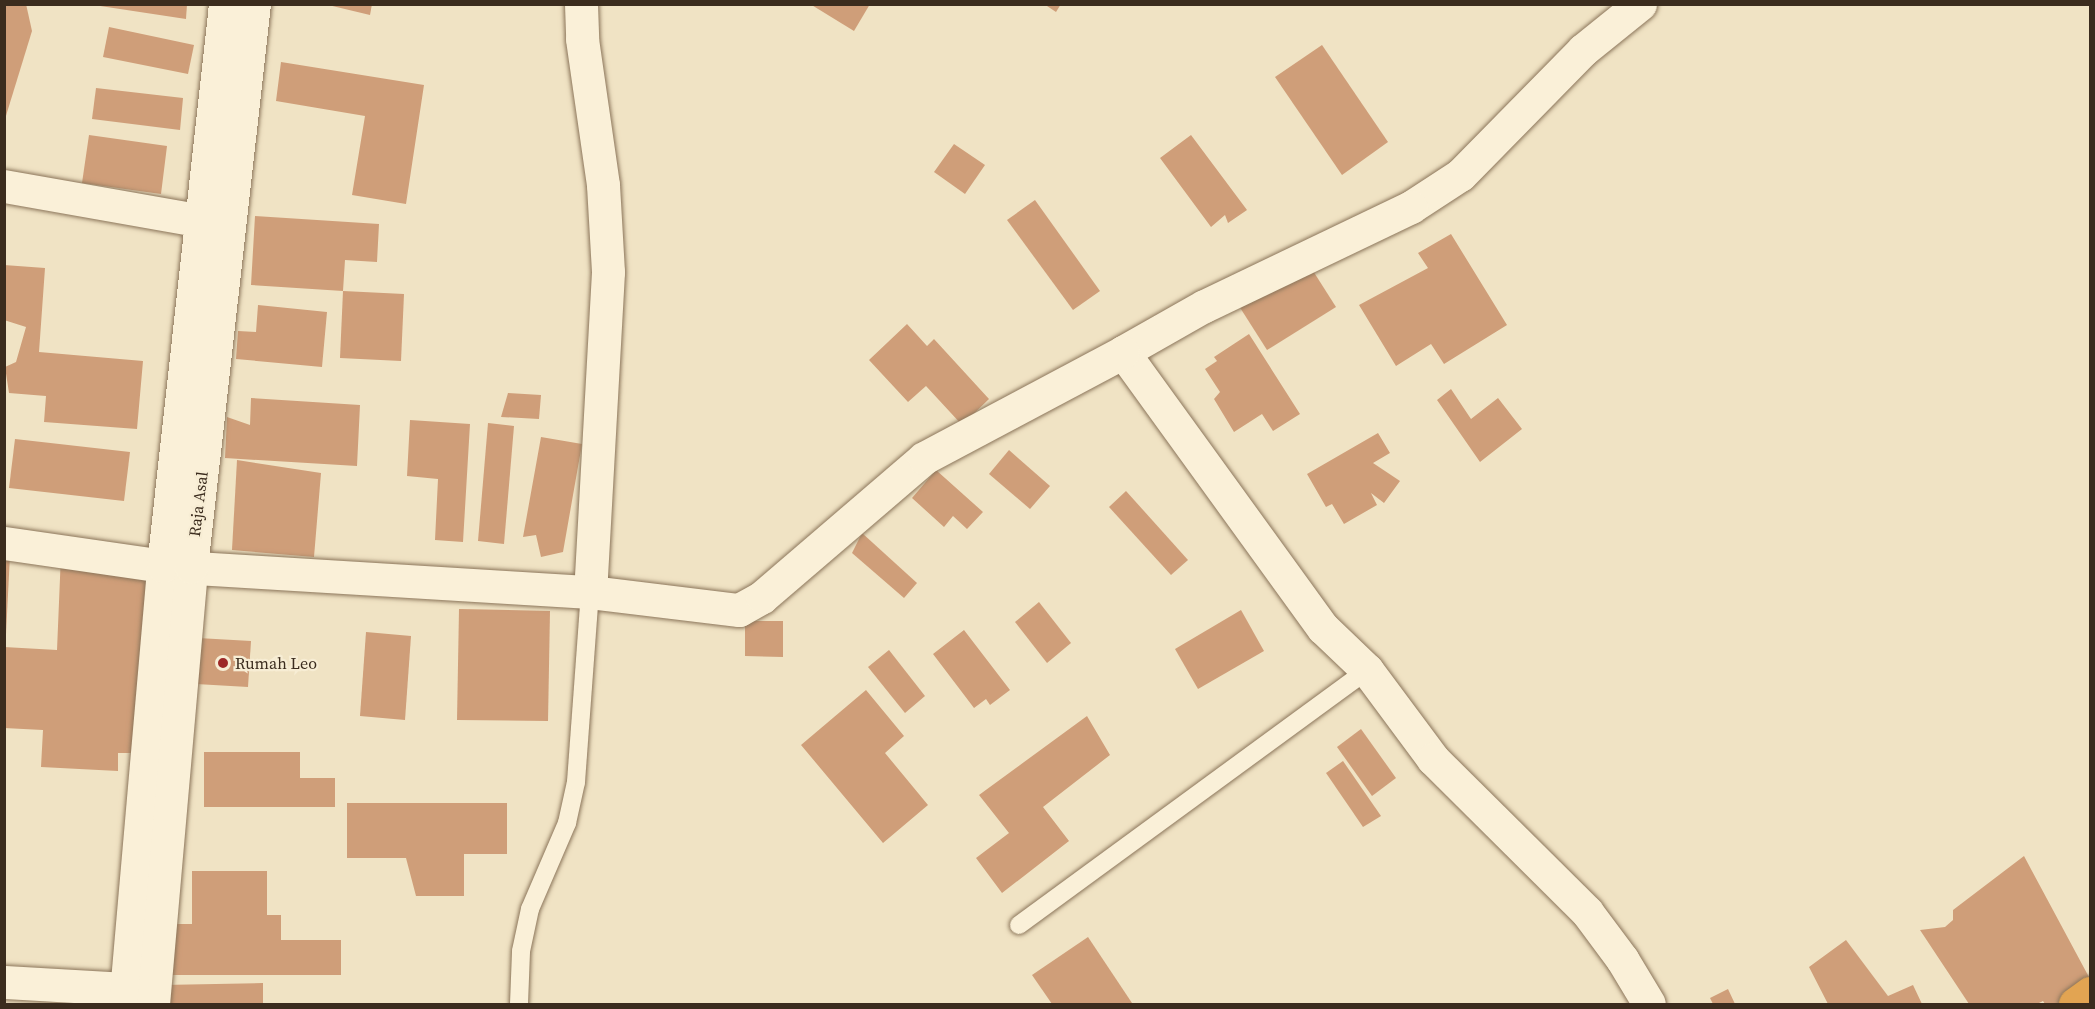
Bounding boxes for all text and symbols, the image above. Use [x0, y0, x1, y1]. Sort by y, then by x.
street label: Raja Asal [184, 470, 212, 538]
place label: Rumah Leo [235, 653, 317, 673]
marker: Rumah Leo [216, 656, 230, 670]

